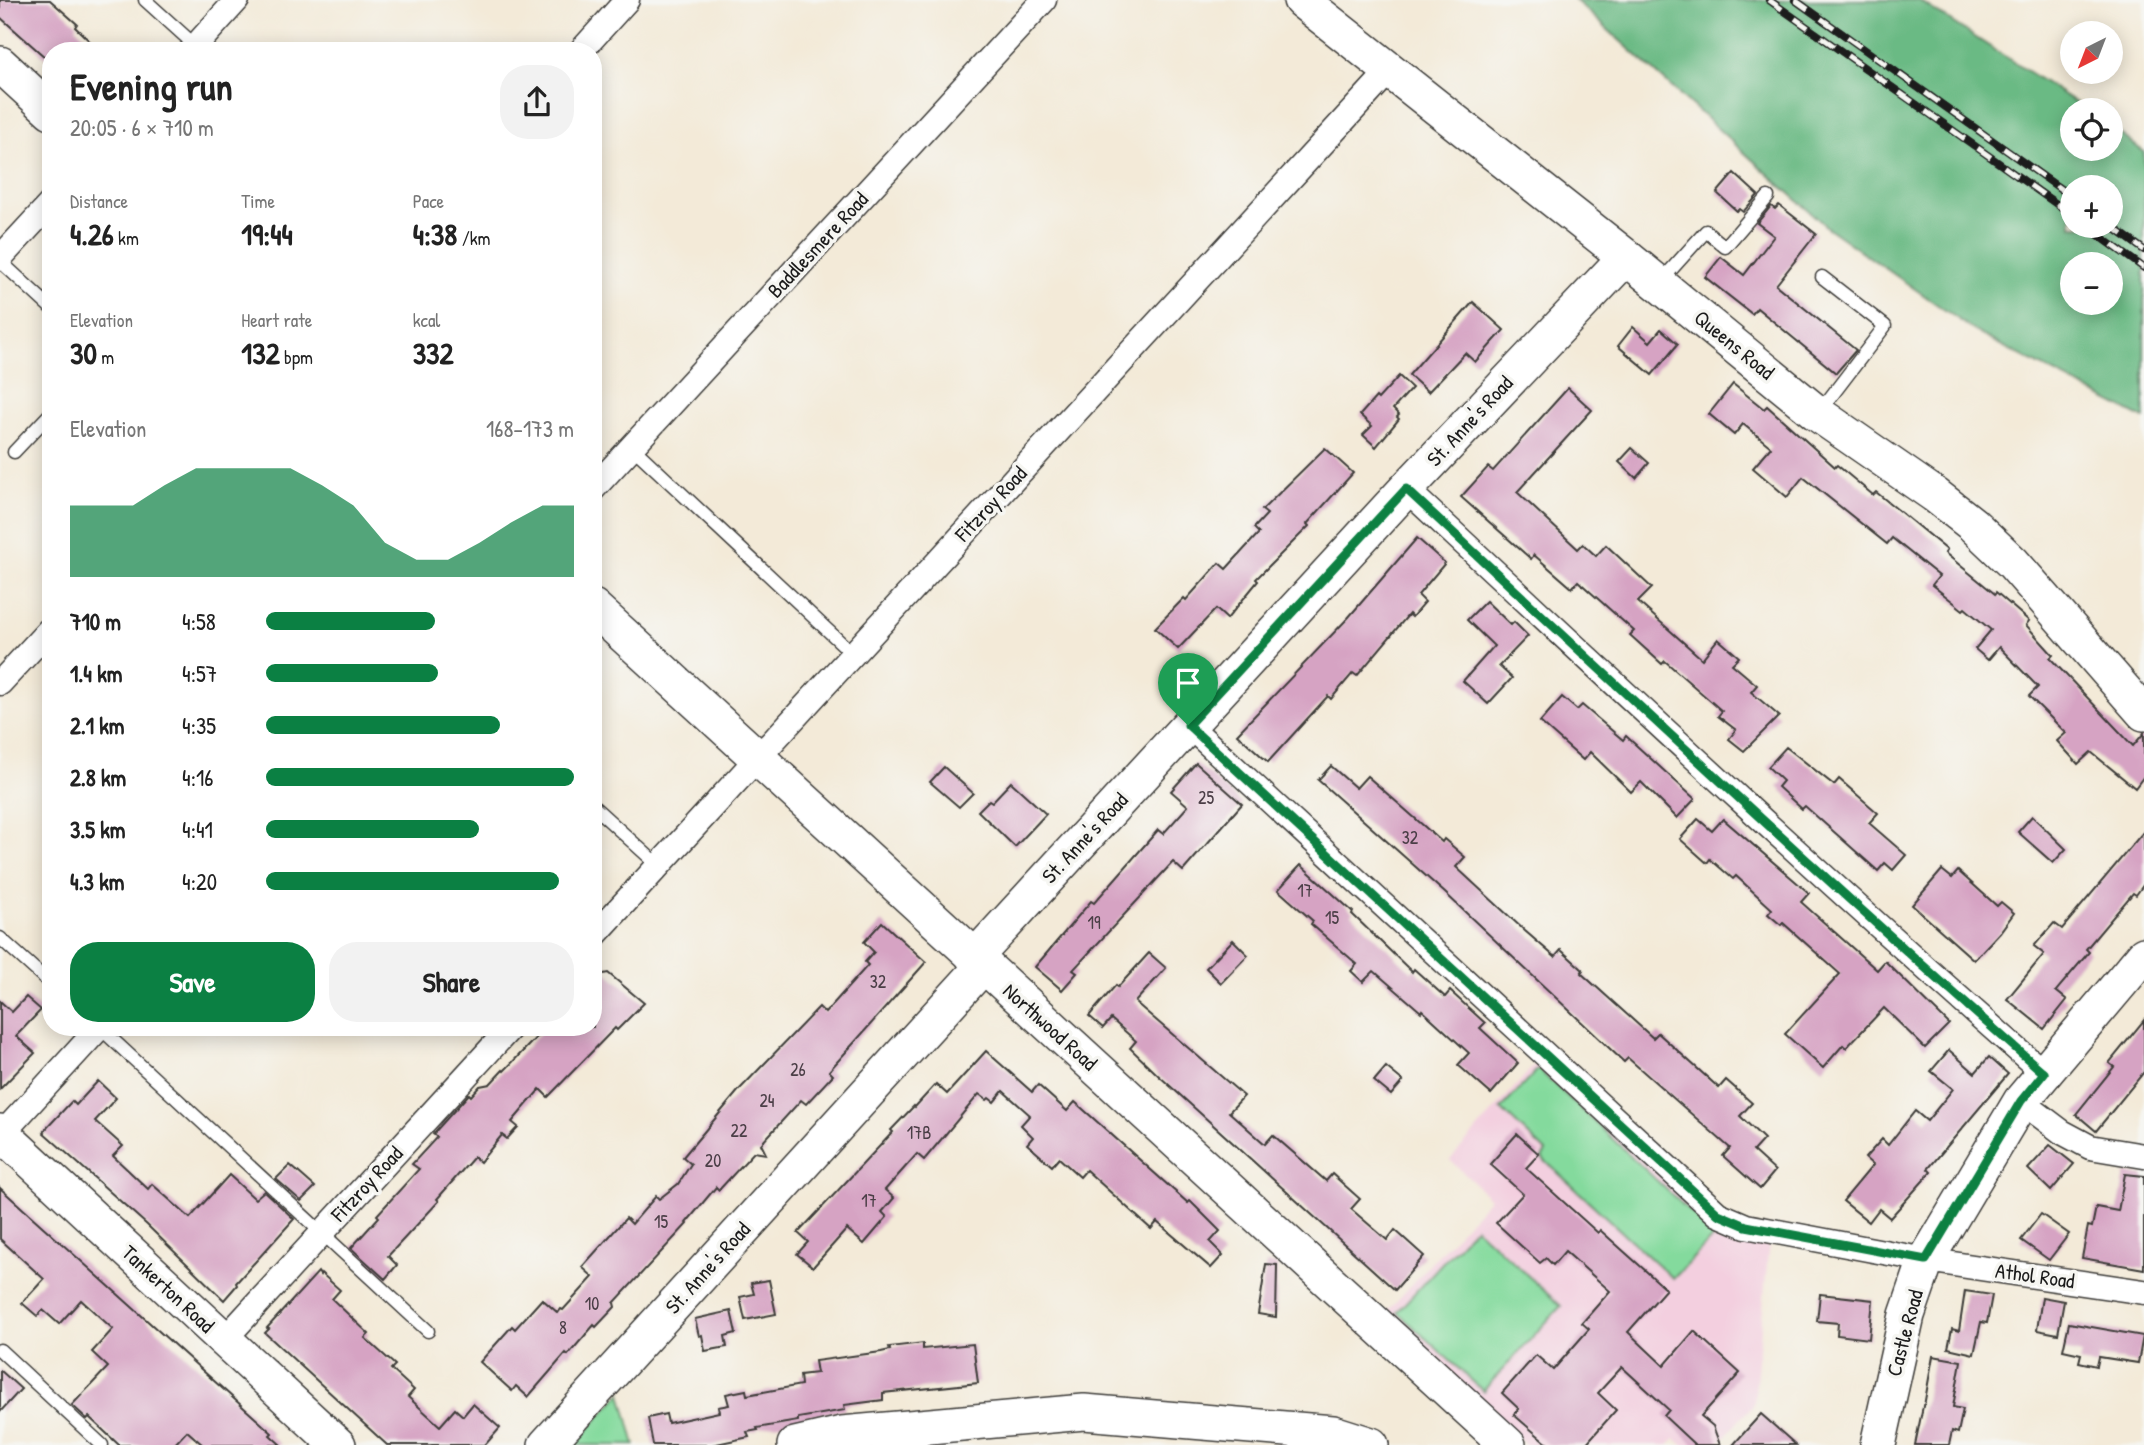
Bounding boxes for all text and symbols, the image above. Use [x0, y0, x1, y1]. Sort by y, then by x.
north arrow [2060, 21, 2123, 84]
map controls [2060, 21, 2123, 315]
text: Evening run [70, 60, 233, 112]
button: share [500, 65, 574, 139]
button: locate [2060, 98, 2123, 161]
text: 20:05 · 6 × 710 m [70, 112, 214, 143]
button: + [2060, 175, 2123, 238]
street label: Baddlesmere Road [761, 185, 874, 304]
text: Distance [70, 188, 128, 214]
text: Time [241, 188, 275, 214]
text: Pace [413, 188, 444, 214]
text: 4.26 [70, 214, 114, 254]
text: 19:44 [241, 214, 293, 254]
text: 4:38 [413, 214, 457, 254]
text: km [114, 225, 139, 251]
text: /km [457, 225, 491, 251]
button: − [2060, 252, 2123, 315]
street label: Queens Road [1688, 303, 1781, 386]
text: Elevation [70, 307, 133, 333]
text: Heart rate [241, 307, 312, 333]
text: kcal [413, 307, 440, 333]
text: 30 [70, 333, 97, 373]
text: 132 [241, 333, 280, 373]
text: 332 [413, 333, 454, 373]
text: m [97, 344, 114, 370]
text: bpm [280, 344, 313, 370]
street label: St. Anne's Road [1420, 369, 1519, 472]
text: Elevation [70, 413, 146, 444]
text: 168–173 m [486, 413, 574, 444]
street label: Fitzroy Road [947, 460, 1033, 548]
text: 710 m [70, 606, 121, 637]
text: 4:58 [182, 606, 216, 637]
pin [1158, 653, 1218, 725]
text: 1.4 km [70, 658, 122, 689]
text: 4:57 [182, 658, 217, 689]
icon: arrive [1169, 664, 1207, 702]
text: 2.1 km [70, 710, 125, 741]
text: 4:35 [182, 710, 216, 741]
text: 2.8 km [70, 762, 126, 793]
text: 4:16 [182, 762, 214, 793]
house number: 25 [1198, 785, 1214, 810]
street label: St. Anne's Road [1035, 786, 1134, 889]
text: 3.5 km [70, 814, 125, 845]
text: 4:41 [182, 814, 213, 845]
house number: 32 [1402, 825, 1419, 850]
text: 4.3 km [70, 866, 124, 897]
text: 4:20 [182, 866, 217, 897]
house number: 17 [1297, 878, 1313, 903]
house number: 15 [1325, 905, 1339, 930]
house number: 19 [1087, 910, 1101, 935]
button: Save [70, 942, 315, 1022]
button: Share [329, 942, 574, 1022]
house number: 32 [870, 969, 887, 994]
street label: Northwood Road [997, 976, 1104, 1077]
house number: 26 [790, 1057, 806, 1082]
house number: 24 [759, 1088, 775, 1113]
house number: 22 [731, 1118, 748, 1143]
house number: 17B [907, 1120, 931, 1145]
street label: Fitzroy Road [323, 1140, 409, 1228]
house number: 20 [705, 1148, 721, 1173]
house number: 17 [861, 1188, 877, 1213]
house number: 15 [654, 1209, 668, 1234]
street label: St. Anne's Road [659, 1215, 757, 1320]
street label: Tankerton Road [116, 1238, 221, 1339]
street label: Athol Road [1994, 1256, 2076, 1295]
street label: Castle Road [1879, 1286, 1930, 1379]
house number: 10 [585, 1291, 599, 1316]
house number: 8 [559, 1315, 567, 1340]

